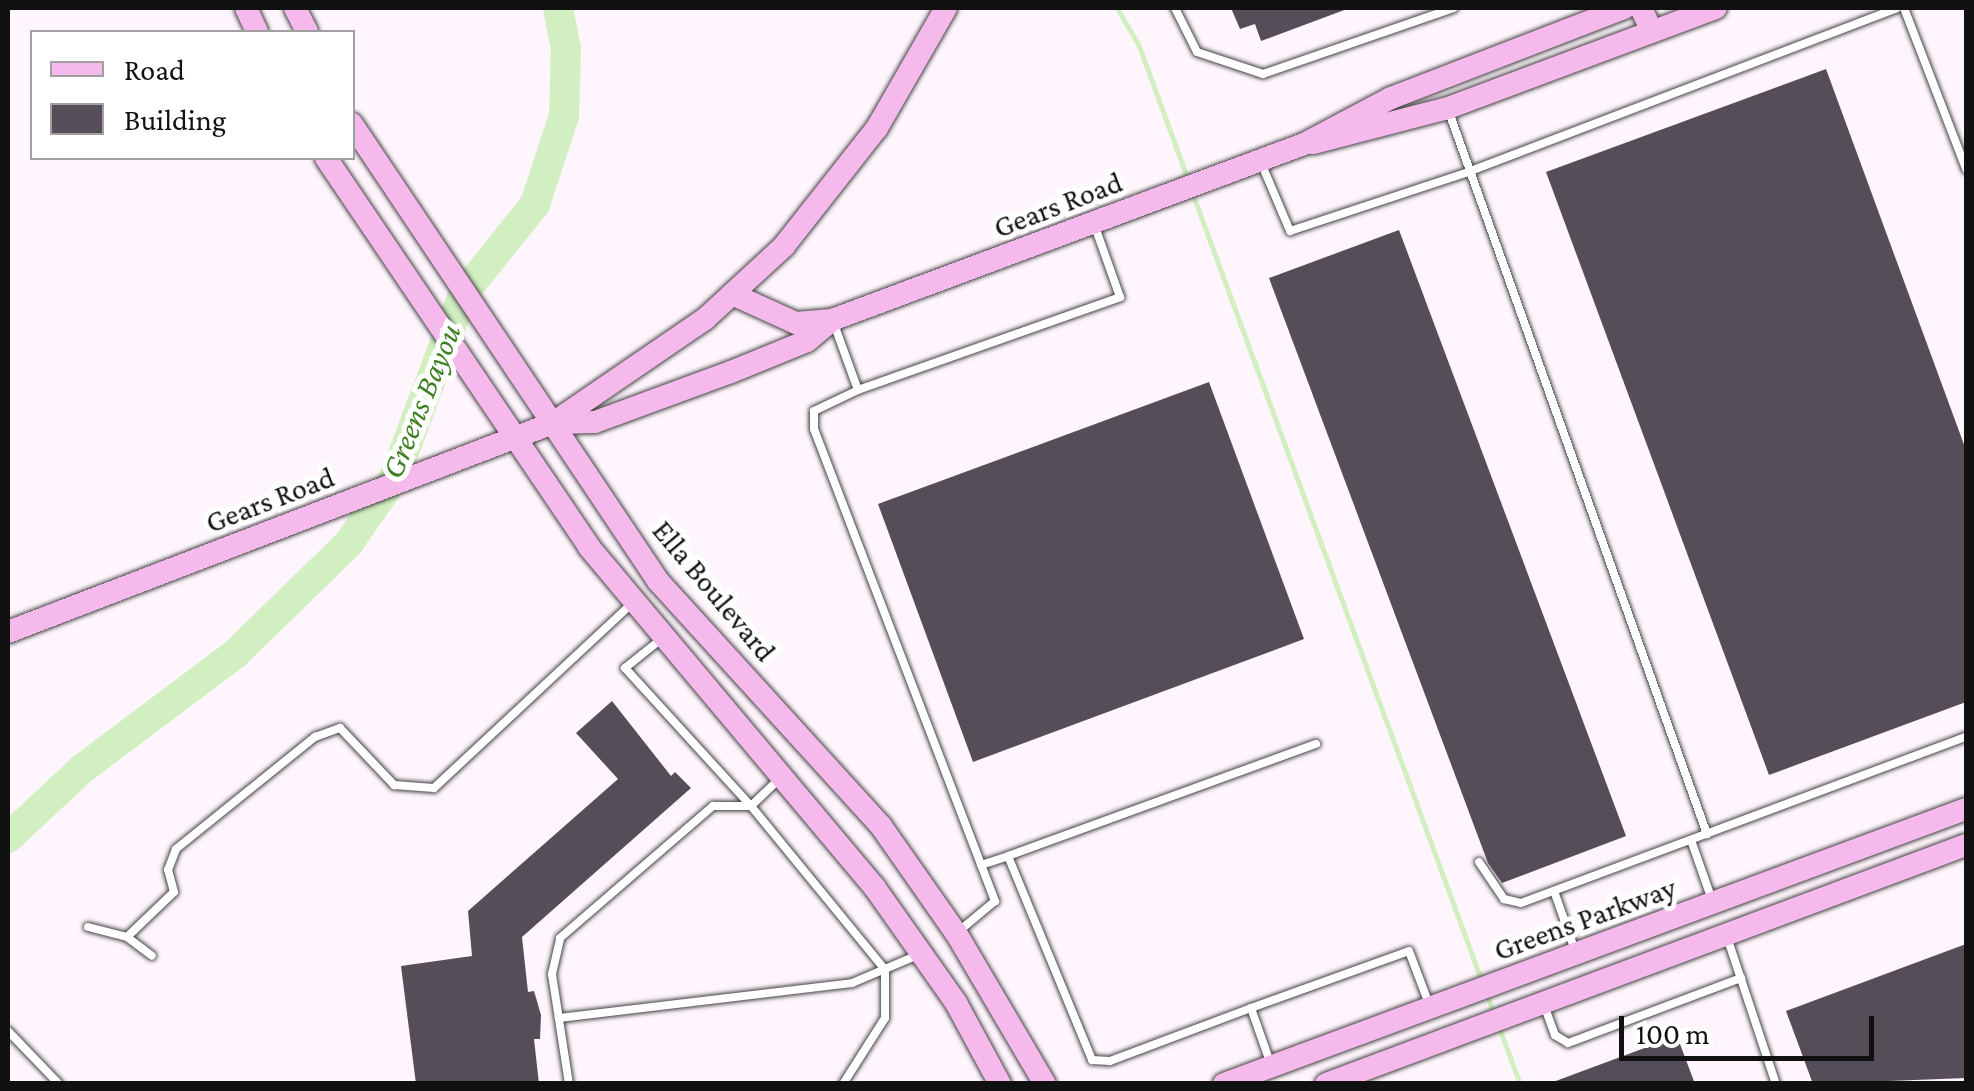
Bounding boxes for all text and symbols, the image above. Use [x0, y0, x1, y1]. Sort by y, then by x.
legend [30, 30, 355, 160]
text: Road [124, 53, 185, 86]
text: Building [124, 103, 226, 136]
street label: Gears Road [989, 164, 1127, 246]
water label: Greens Bayou [373, 318, 469, 484]
street label: Gears Road [201, 459, 339, 541]
street label: Ella Boulevard [645, 513, 783, 669]
street label: Greens Parkway [1489, 869, 1681, 969]
scale bar [1624, 996, 1879, 1058]
text: 100 m [1636, 1017, 1710, 1050]

